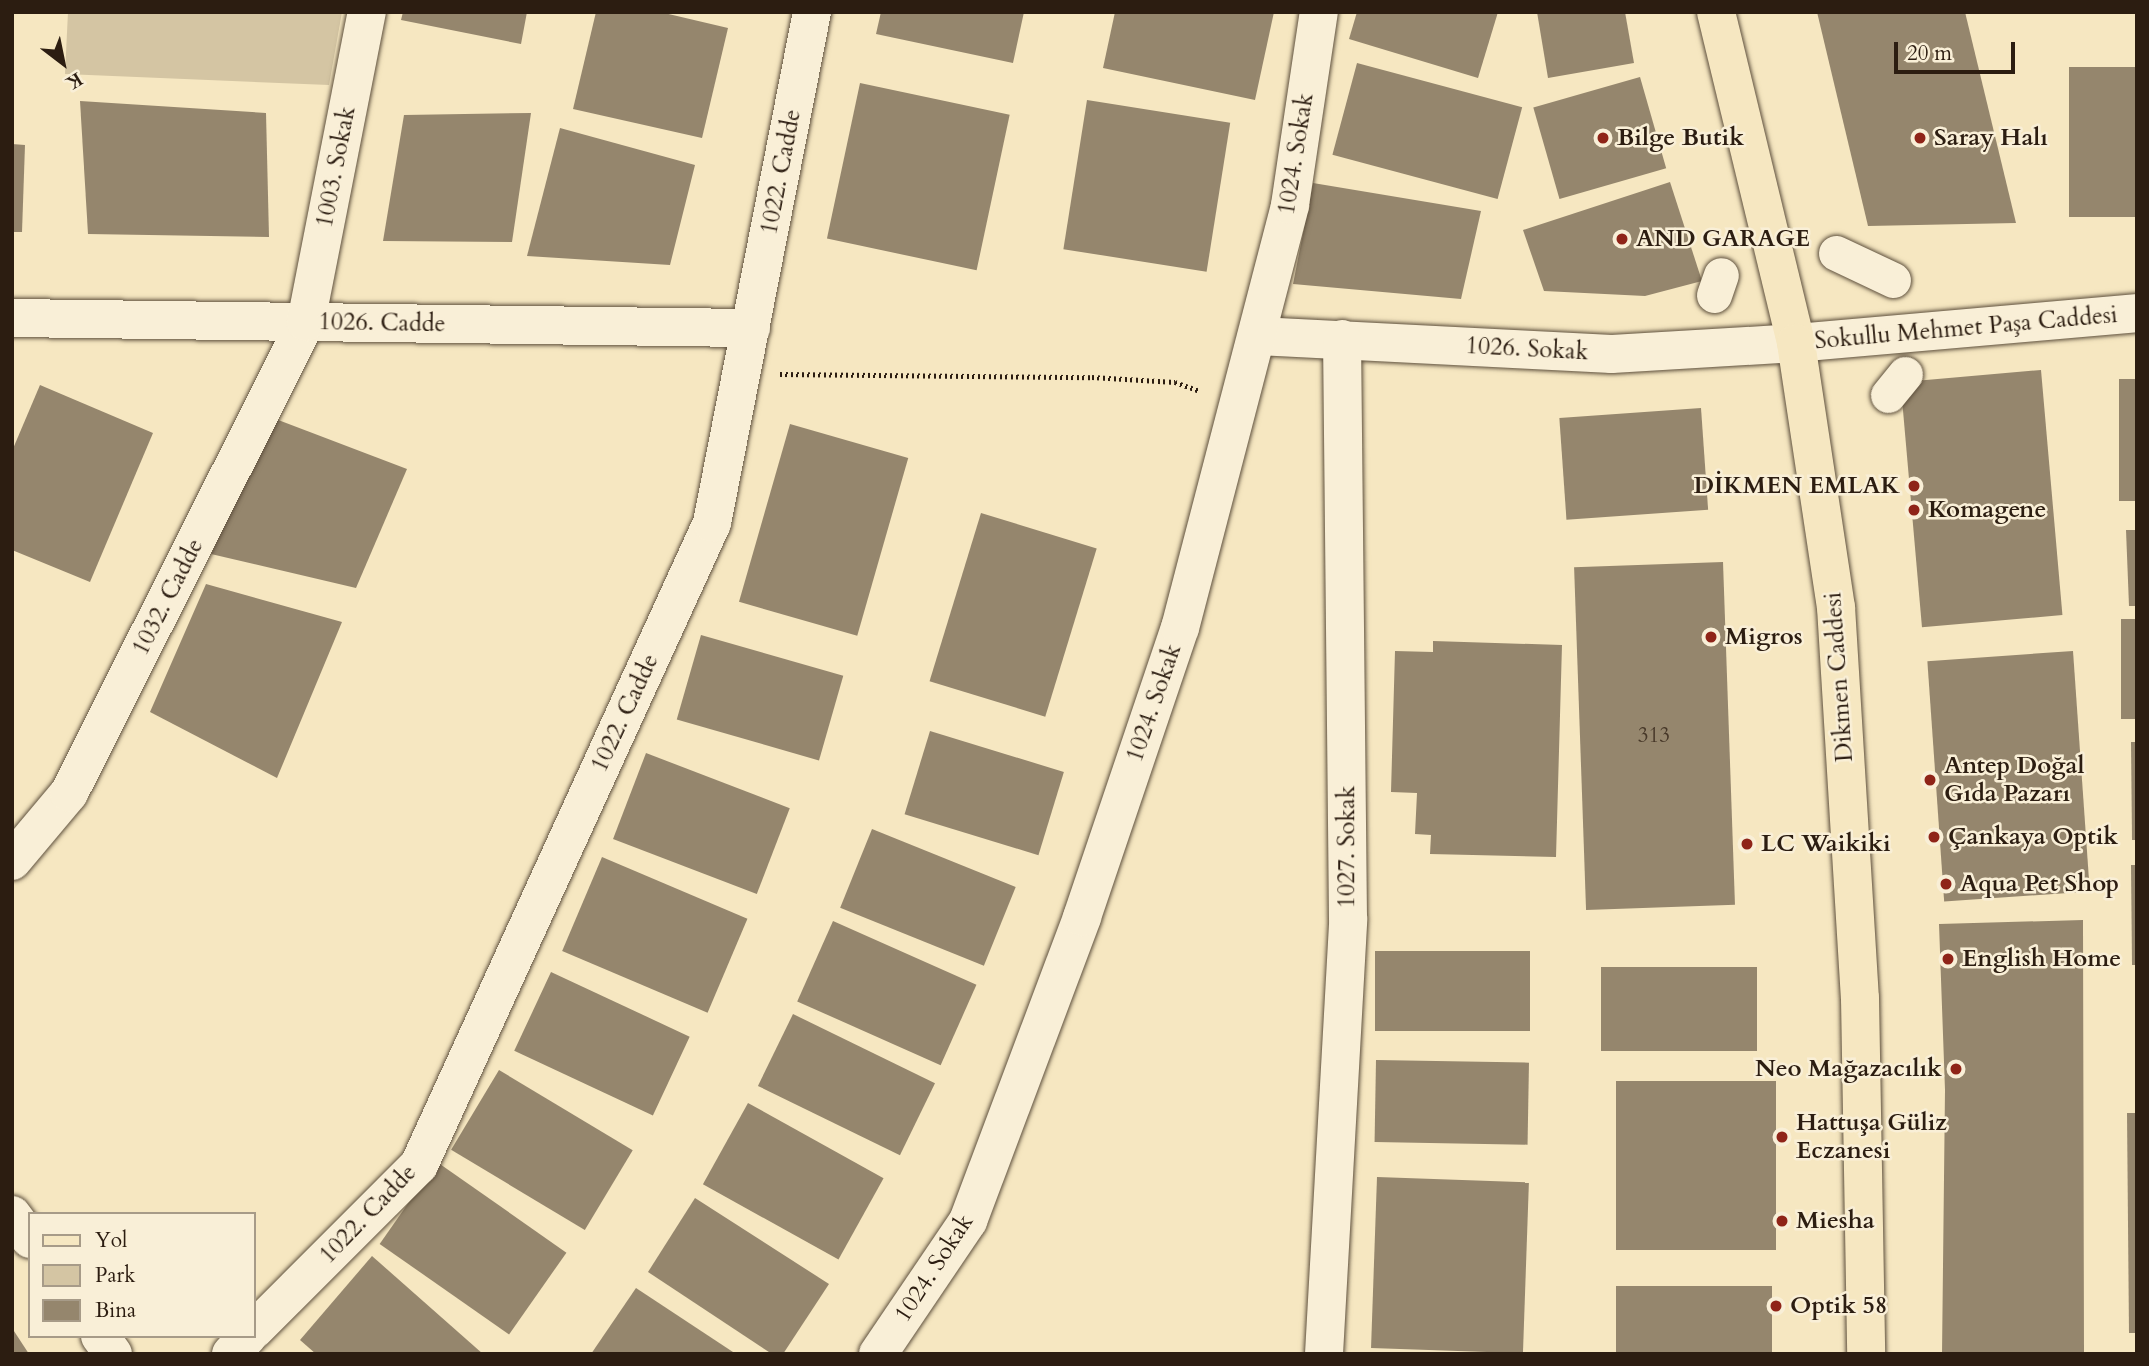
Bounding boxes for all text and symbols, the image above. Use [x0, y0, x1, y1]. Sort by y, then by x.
north arrow [28, 28, 98, 98]
scale bar [1897, 28, 2018, 72]
text: 20 m [1907, 39, 1952, 68]
text: K [61, 66, 88, 96]
street label: 1024. Sokak [1272, 91, 1320, 217]
street label: 1003. Sokak [310, 104, 362, 230]
street label: 1022. Cadde [755, 107, 807, 237]
place label: Bilge Butik [1617, 124, 1744, 152]
place label: Saray Halı [1934, 124, 2048, 152]
marker: Bilge Butik [1595, 130, 1611, 146]
marker: Saray Halı [1912, 130, 1928, 146]
place label: AND GARAGE [1636, 225, 1810, 253]
marker: AND GARAGE [1614, 231, 1630, 247]
street label: Sokullu Mehmet Paşa Caddesi [1813, 300, 2119, 356]
street label: 1026. Cadde [318, 307, 446, 339]
street label: 1026. Sokak [1465, 331, 1589, 367]
place label: DİKMEN EMLAK [1693, 472, 1900, 500]
marker: DİKMEN EMLAK [1906, 478, 1922, 494]
place label: Komagene [1928, 496, 2046, 524]
marker: Komagene [1906, 502, 1922, 518]
street label: 1032. Cadde [126, 534, 210, 660]
street label: Dikmen Caddesi [1819, 591, 1859, 763]
place label: Migros [1725, 623, 1803, 651]
marker: Migros [1703, 629, 1719, 645]
street label: 1024. Sokak [1120, 640, 1188, 766]
street label: 1022. Cadde [585, 649, 665, 777]
house number: 313 [1638, 723, 1670, 749]
place label: Antep Doğal Gıda Pazarı [1944, 752, 2084, 808]
marker: Antep Doğal Gıda Pazarı [1922, 772, 1938, 788]
street label: 1027. Sokak [1333, 786, 1361, 908]
place label: Çankaya Optik [1948, 823, 2118, 851]
marker: Çankaya Optik [1926, 829, 1942, 845]
place label: LC Waikiki [1761, 830, 1891, 858]
marker: LC Waikiki [1739, 836, 1755, 852]
place label: Aqua Pet Shop [1960, 870, 2119, 898]
marker: Aqua Pet Shop [1938, 876, 1954, 892]
place label: English Home [1962, 945, 2121, 973]
marker: English Home [1940, 951, 1956, 967]
place label: Neo Mağazacılık [1755, 1055, 1942, 1083]
marker: Neo Mağazacılık [1948, 1061, 1964, 1077]
place label: Hattuşa Güliz Eczanesi [1796, 1109, 1947, 1165]
marker: Hattuşa Güliz Eczanesi [1774, 1129, 1790, 1145]
street label: 1022. Cadde [314, 1158, 422, 1270]
place label: Miesha [1796, 1207, 1875, 1235]
street label: 1024. Sokak [888, 1209, 980, 1327]
legend [28, 1212, 256, 1338]
marker: Miesha [1774, 1213, 1790, 1229]
text: Yol [95, 1226, 127, 1255]
text: Park [95, 1261, 135, 1290]
place label: Optik 58 [1790, 1292, 1887, 1320]
text: Bina [95, 1296, 136, 1325]
marker: Optik 58 [1768, 1298, 1784, 1314]

